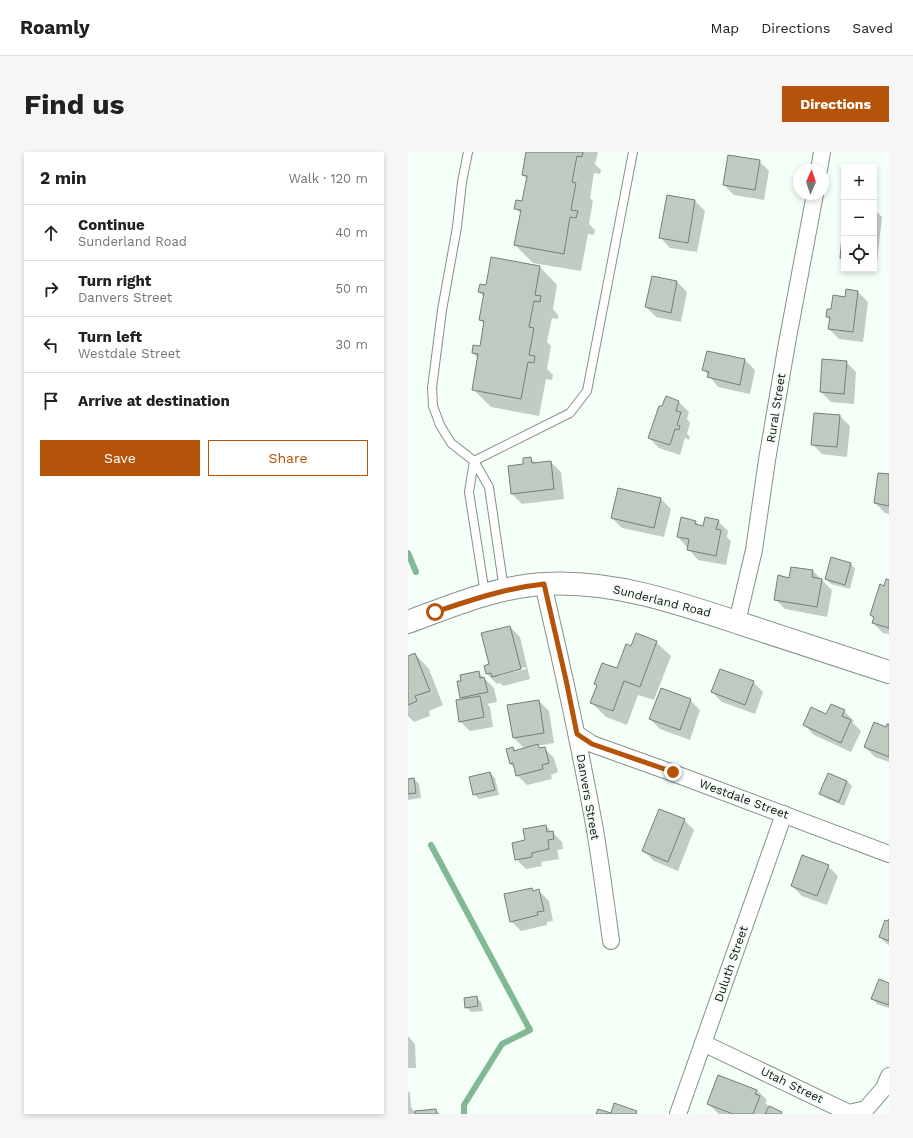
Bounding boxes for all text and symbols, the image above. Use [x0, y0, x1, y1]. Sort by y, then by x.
text: Roamly [20, 16, 90, 39]
text: Map [711, 20, 739, 36]
text: Directions [761, 20, 830, 36]
text: Saved [852, 20, 893, 36]
button: Directions [782, 86, 889, 122]
text: Find us [24, 88, 124, 121]
north arrow [793, 164, 829, 200]
map controls [841, 164, 877, 272]
button: + [841, 164, 877, 200]
text: 2 min [40, 168, 86, 188]
text: Walk · 120 m [289, 171, 368, 186]
button: − [841, 200, 877, 236]
text: Continue [78, 216, 145, 234]
icon: ahead [40, 222, 62, 244]
text: 40 m [335, 225, 368, 240]
text: Sunderland Road [78, 234, 187, 249]
button: locate [841, 236, 877, 272]
text: Turn right [78, 272, 151, 290]
icon: right [40, 278, 62, 300]
text: 50 m [336, 281, 368, 296]
text: Danvers Street [78, 290, 172, 305]
text: Turn left [78, 328, 142, 346]
icon: left [40, 334, 62, 356]
text: 30 m [336, 337, 368, 352]
text: Westdale Street [78, 346, 180, 361]
street label: Rural Street [764, 372, 788, 444]
icon: arrive [40, 390, 62, 412]
text: Arrive at destination [78, 392, 230, 410]
button: Save [40, 440, 200, 476]
button: Share [208, 440, 368, 476]
street label: Sunderland Road [611, 582, 713, 620]
route start [426, 603, 444, 621]
street label: Danvers Street [574, 753, 602, 841]
route end [664, 763, 682, 781]
street label: Westdale Street [697, 776, 791, 822]
street label: Duluth Street [711, 924, 751, 1004]
street label: Utah Street [758, 1064, 826, 1106]

